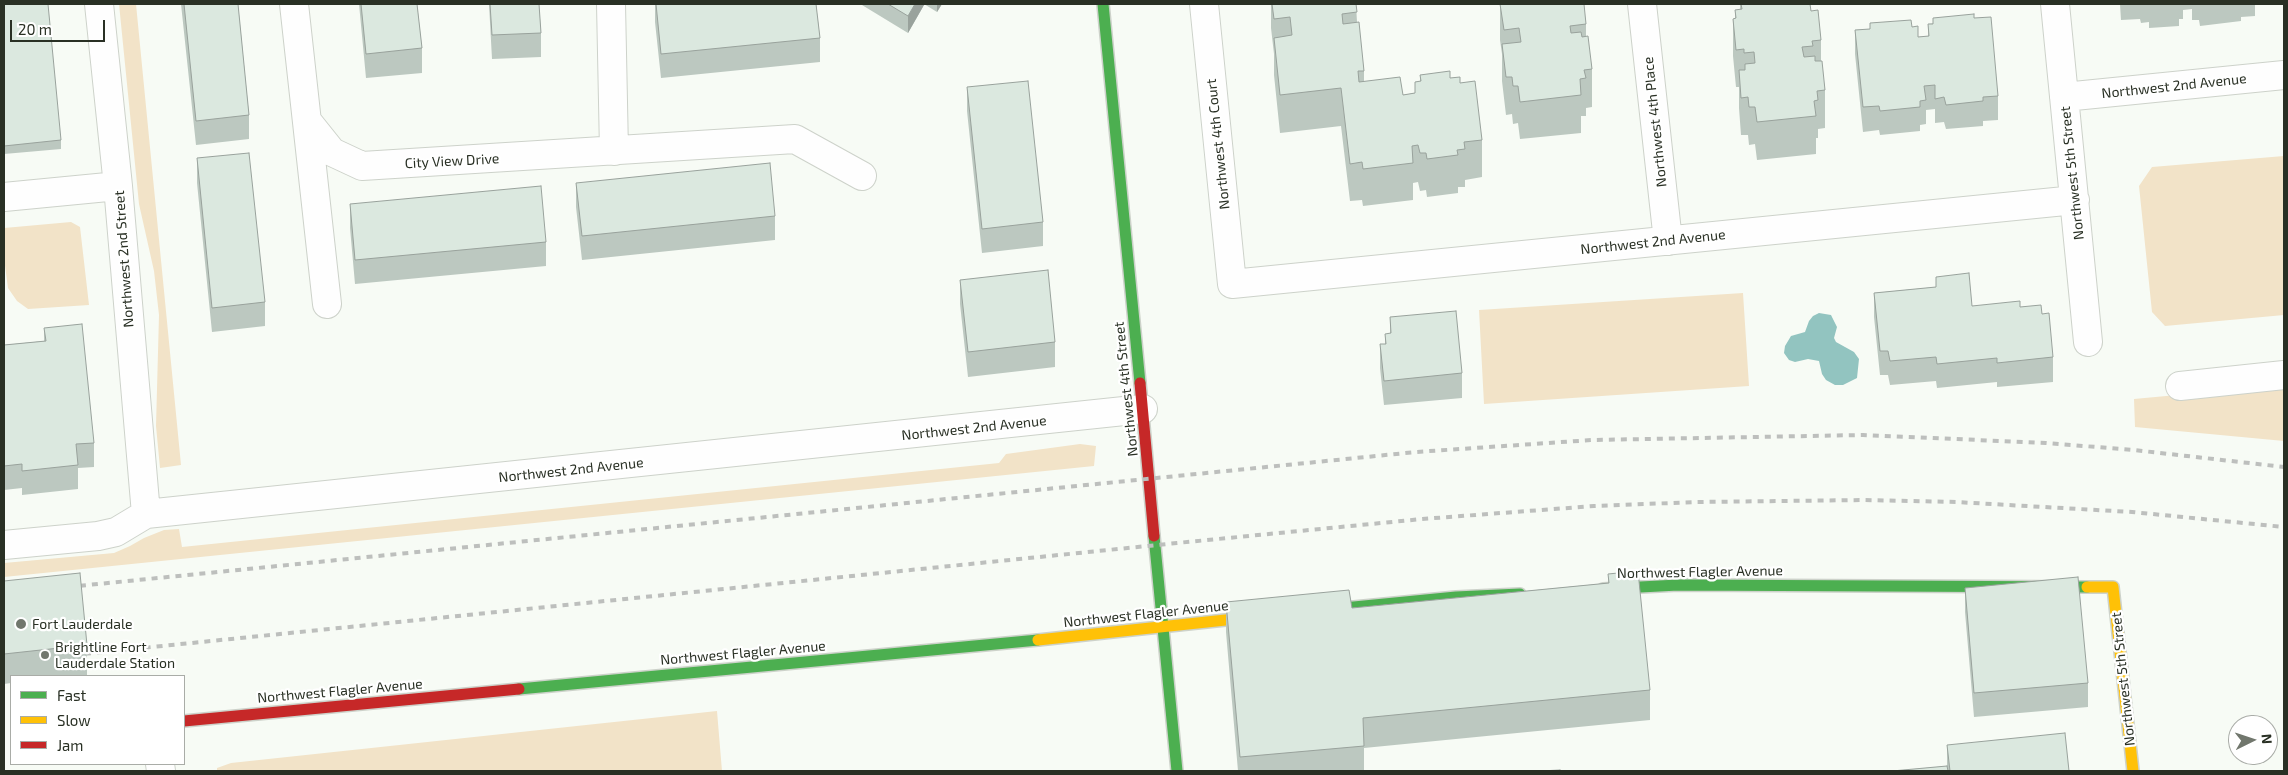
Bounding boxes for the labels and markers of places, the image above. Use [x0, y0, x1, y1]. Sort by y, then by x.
place label: Fort Lauderdale [32, 616, 133, 632]
marker: Fort Lauderdale [14, 617, 28, 631]
place label: Brightline Fort Lauderdale Station [55, 639, 175, 672]
marker: Brightline Fort Lauderdale Station [39, 649, 51, 661]

